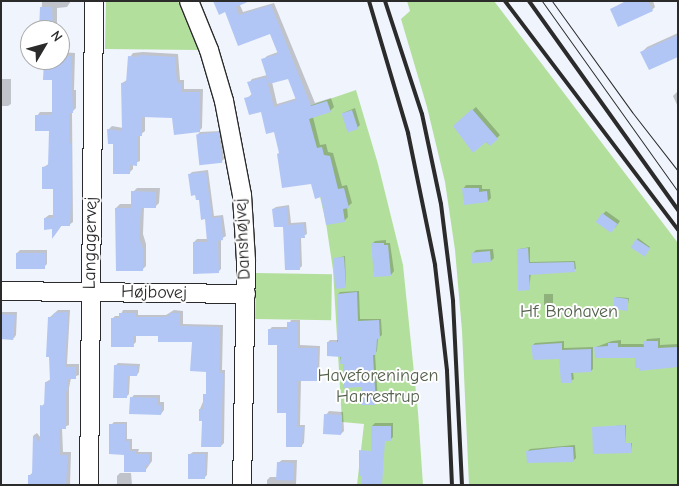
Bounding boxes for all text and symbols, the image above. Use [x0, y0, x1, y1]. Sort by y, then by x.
north arrow [20, 20, 70, 70]
text: N [47, 28, 66, 45]
street label: Langagervej [79, 196, 103, 290]
street label: Danshøjvej [230, 198, 256, 280]
street label: Højbovej [121, 282, 187, 304]
park label: Hf. Brohaven [520, 301, 618, 323]
park label: Haveforeningen Harrestrup [317, 366, 439, 408]

